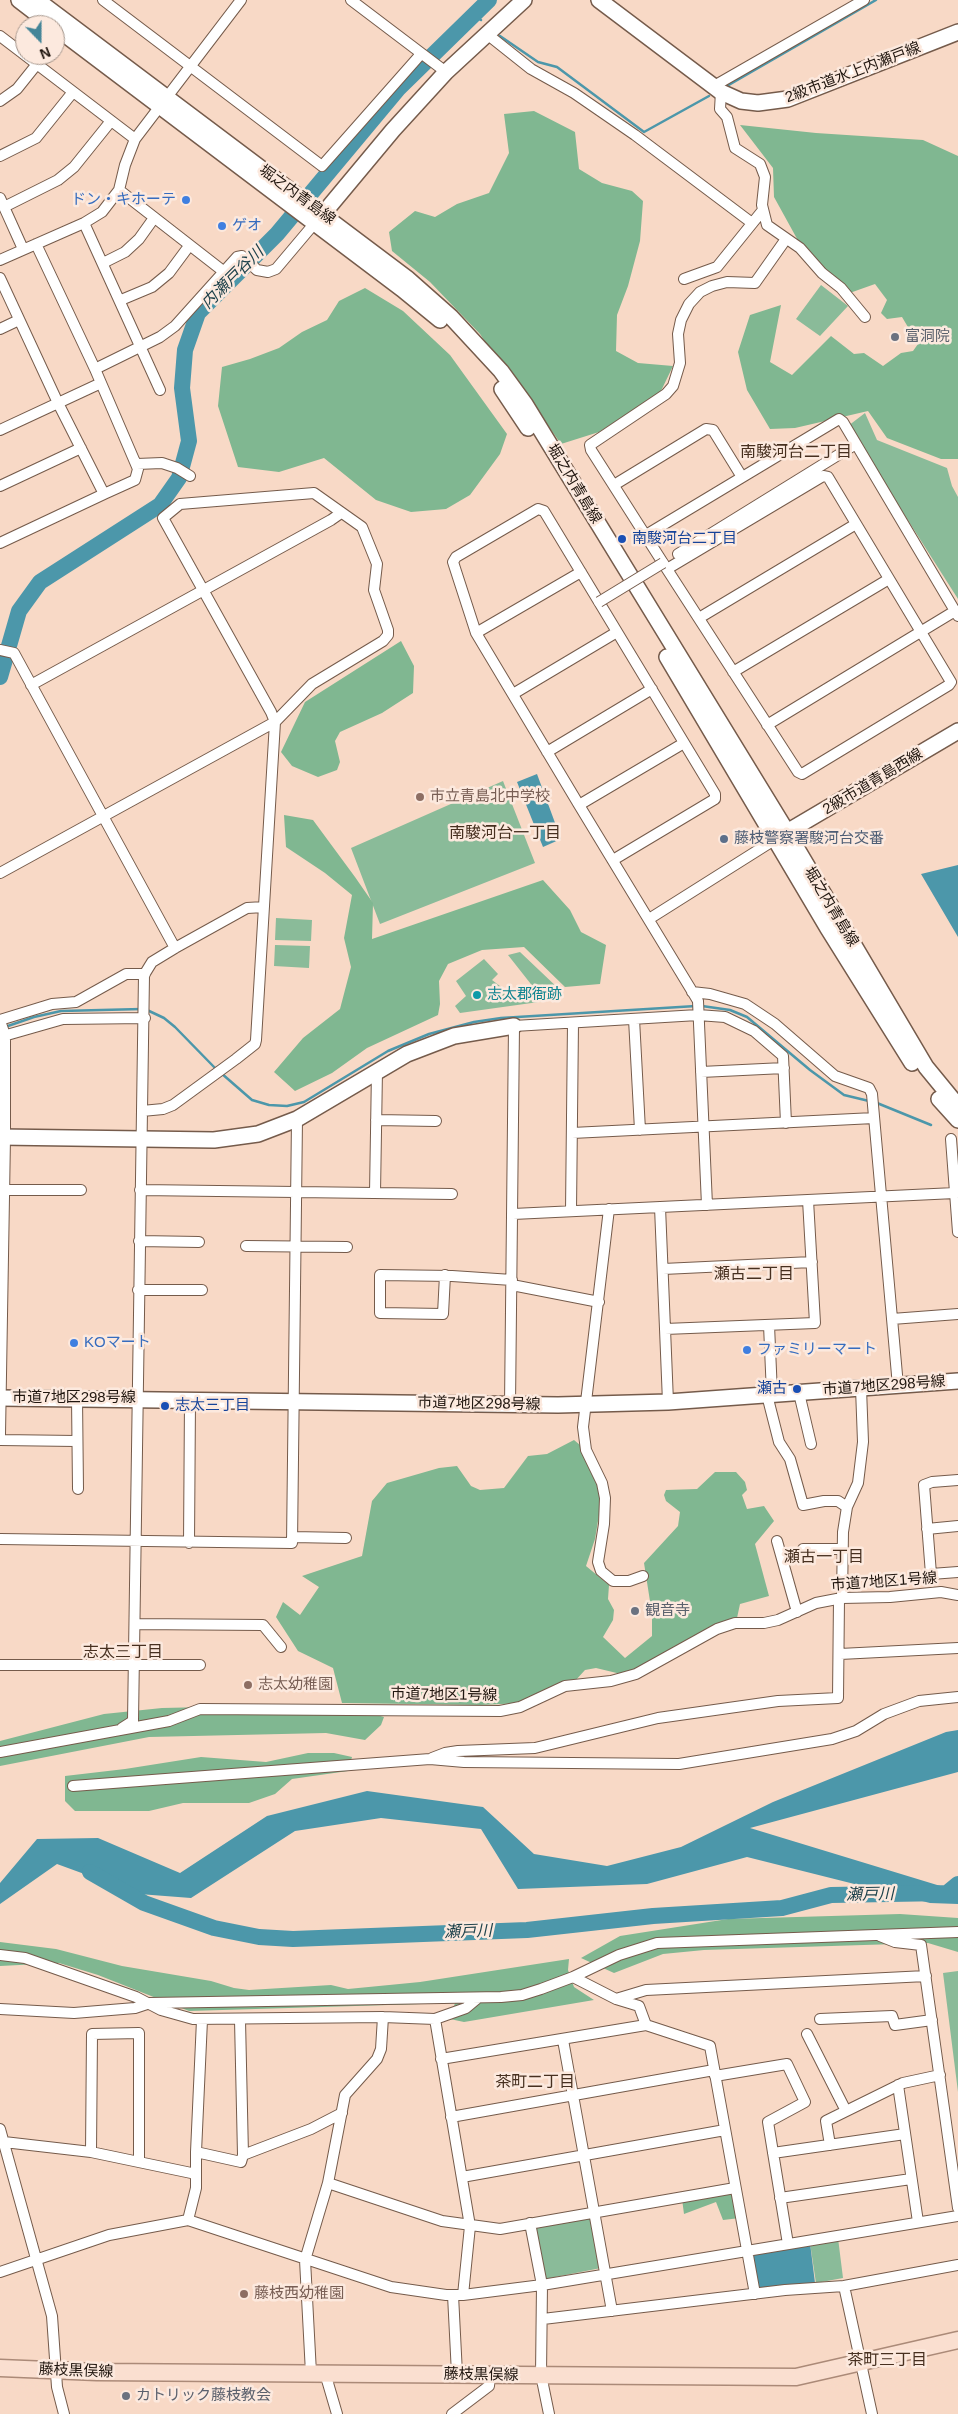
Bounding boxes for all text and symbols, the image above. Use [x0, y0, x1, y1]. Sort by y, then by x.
north arrow [15, 15, 65, 65]
street label: 2級市道水上内瀬戸線 [783, 39, 923, 107]
text: N [38, 44, 53, 62]
street label: 堀之内青島線 [255, 161, 339, 229]
place label: ドン・キホーテ [71, 191, 176, 209]
marker: ドン・キホーテ [180, 194, 192, 206]
place label: ゲオ [232, 217, 262, 235]
marker: ゲオ [216, 220, 228, 232]
water label: 内瀬戸谷川 [198, 243, 268, 313]
place label: 富洞院 [905, 328, 950, 346]
marker: 富洞院 [889, 331, 901, 343]
street label: 堀之内青島線 [543, 441, 605, 527]
district label: 南駿河台二丁目 [740, 443, 852, 463]
place label: 南駿河台二丁目 [632, 530, 737, 548]
marker: 南駿河台二丁目 [616, 533, 628, 545]
street label: 2級市道青島西線 [820, 745, 926, 819]
place label: 市立青島北中学校 [430, 788, 550, 806]
marker: 市立青島北中学校 [414, 791, 426, 803]
district label: 南駿河台一丁目 [449, 824, 561, 844]
place label: 藤枝警察署駿河台交番 [734, 830, 884, 848]
marker: 藤枝警察署駿河台交番 [718, 833, 730, 845]
street label: 堀之内青島線 [800, 864, 862, 950]
place label: 志太郡衙跡 [487, 986, 562, 1004]
marker: 志太郡衙跡 [471, 989, 483, 1001]
district label: 瀬古二丁目 [714, 1265, 794, 1285]
place label: KOマート [84, 1334, 151, 1352]
marker: KOマート [68, 1337, 80, 1349]
place label: ファミリーマート [757, 1341, 877, 1359]
marker: ファミリーマート [741, 1344, 753, 1356]
street label: 市道7地区298号線 [822, 1373, 946, 1399]
place label: 瀬古 [757, 1380, 787, 1398]
marker: 瀬古 [791, 1383, 803, 1395]
street label: 市道7地区298号線 [12, 1389, 136, 1407]
street label: 市道7地区298号線 [417, 1394, 541, 1414]
place label: 志太三丁目 [175, 1397, 250, 1415]
marker: 志太三丁目 [159, 1400, 171, 1412]
district label: 瀬古一丁目 [784, 1548, 864, 1568]
street label: 市道7地区1号線 [830, 1569, 938, 1595]
place label: 観音寺 [645, 1602, 690, 1620]
marker: 観音寺 [629, 1605, 641, 1617]
district label: 志太三丁目 [83, 1643, 163, 1663]
place label: 志太幼稚園 [258, 1676, 333, 1694]
marker: 志太幼稚園 [242, 1679, 254, 1691]
street label: 市道7地区1号線 [391, 1685, 497, 1705]
water label: 瀬戸川 [846, 1885, 894, 1905]
water label: 瀬戸川 [444, 1922, 492, 1942]
district label: 茶町二丁目 [495, 2073, 575, 2093]
place label: 藤枝西幼稚園 [254, 2285, 344, 2303]
marker: 藤枝西幼稚園 [238, 2288, 250, 2300]
district label: 茶町三丁目 [847, 2351, 927, 2371]
street label: 藤枝黒俣線 [38, 2361, 114, 2381]
street label: 藤枝黒俣線 [443, 2365, 519, 2385]
place label: カトリック藤枝教会 [136, 2387, 271, 2405]
marker: カトリック藤枝教会 [120, 2390, 132, 2402]

